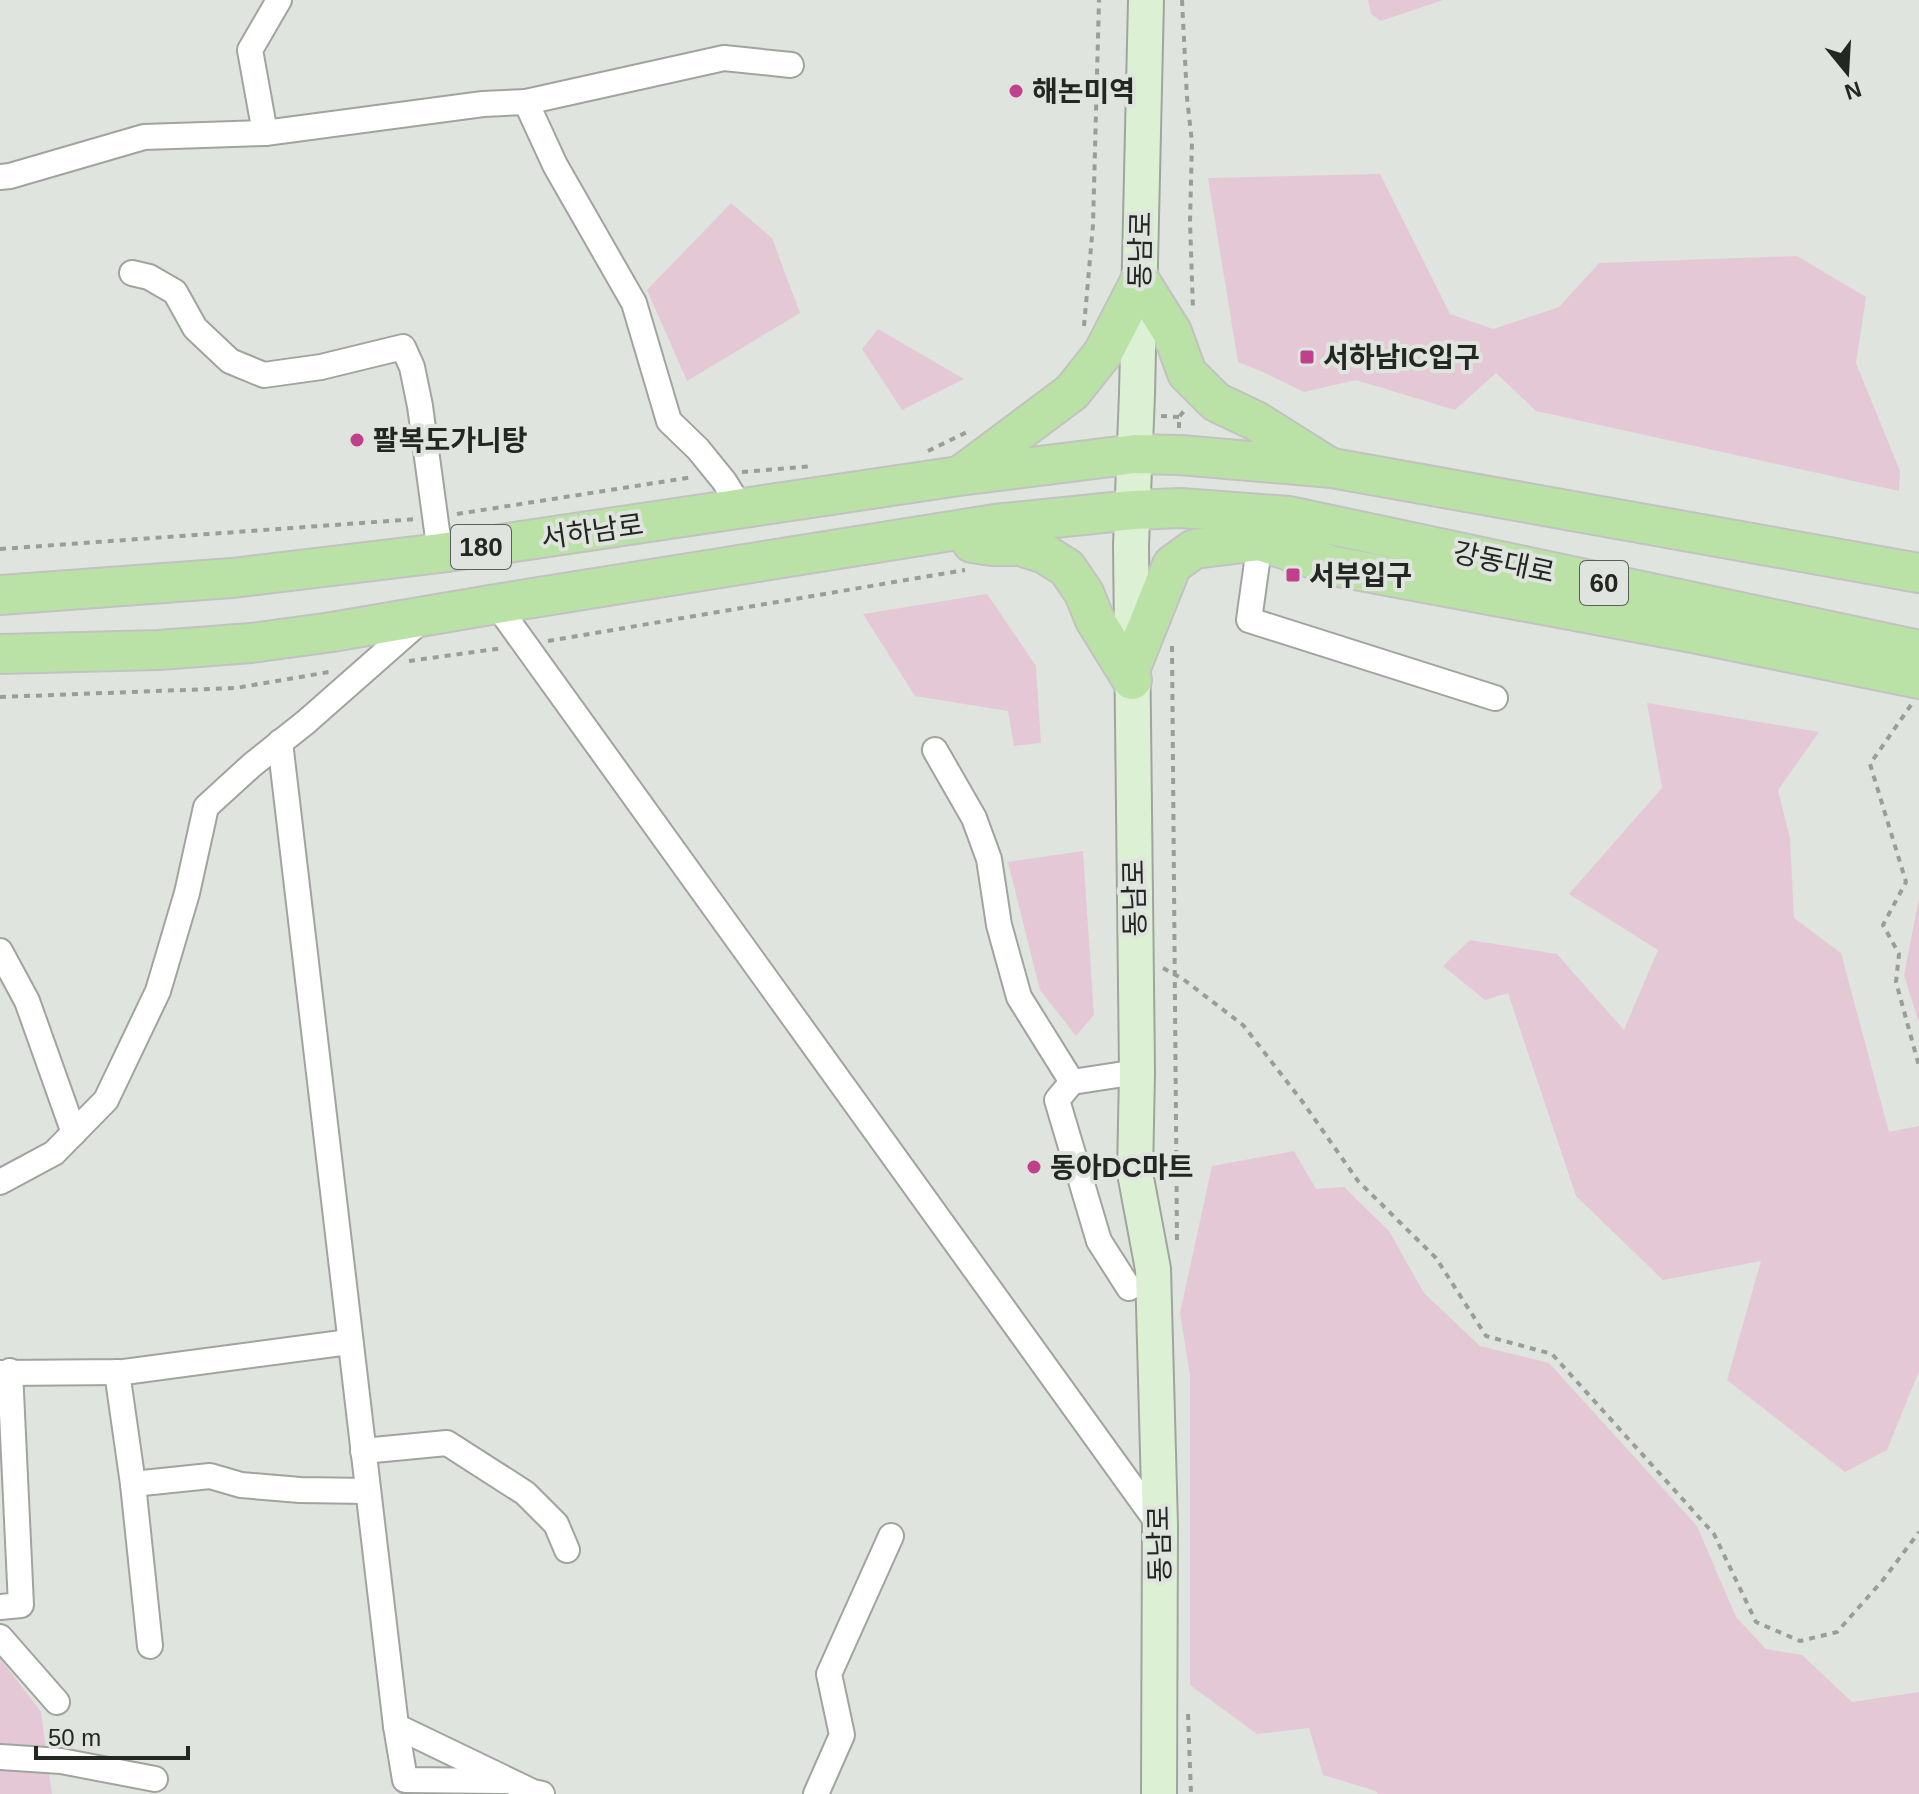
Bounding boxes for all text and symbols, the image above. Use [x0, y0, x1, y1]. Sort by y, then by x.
north arrow [1807, 32, 1887, 112]
place label: 해논미역 [1032, 76, 1135, 107]
text: N [1842, 76, 1864, 105]
marker: 해논미역 [1007, 82, 1025, 100]
street label: 동남로 [1124, 211, 1157, 289]
place label: 서하남IC입구 [1323, 342, 1480, 373]
marker: 서하남IC입구 [1298, 348, 1316, 366]
place label: 팔복도가니탕 [373, 425, 528, 456]
marker: 팔복도가니탕 [348, 431, 366, 449]
street label: 서하남로 [539, 509, 645, 554]
road number: 180 [451, 525, 511, 569]
street label: 강동대로 [1450, 537, 1558, 588]
place label: 서부입구 [1309, 560, 1412, 591]
road number: 60 [1580, 561, 1628, 605]
marker: 서부입구 [1284, 566, 1302, 584]
street label: 동남로 [1118, 859, 1151, 937]
place label: 동아DC마트 [1050, 1152, 1193, 1183]
marker: 동아DC마트 [1025, 1158, 1043, 1176]
street label: 동남로 [1143, 1505, 1176, 1583]
scale bar [36, 1710, 188, 1760]
text: 50 m [48, 1724, 101, 1751]

